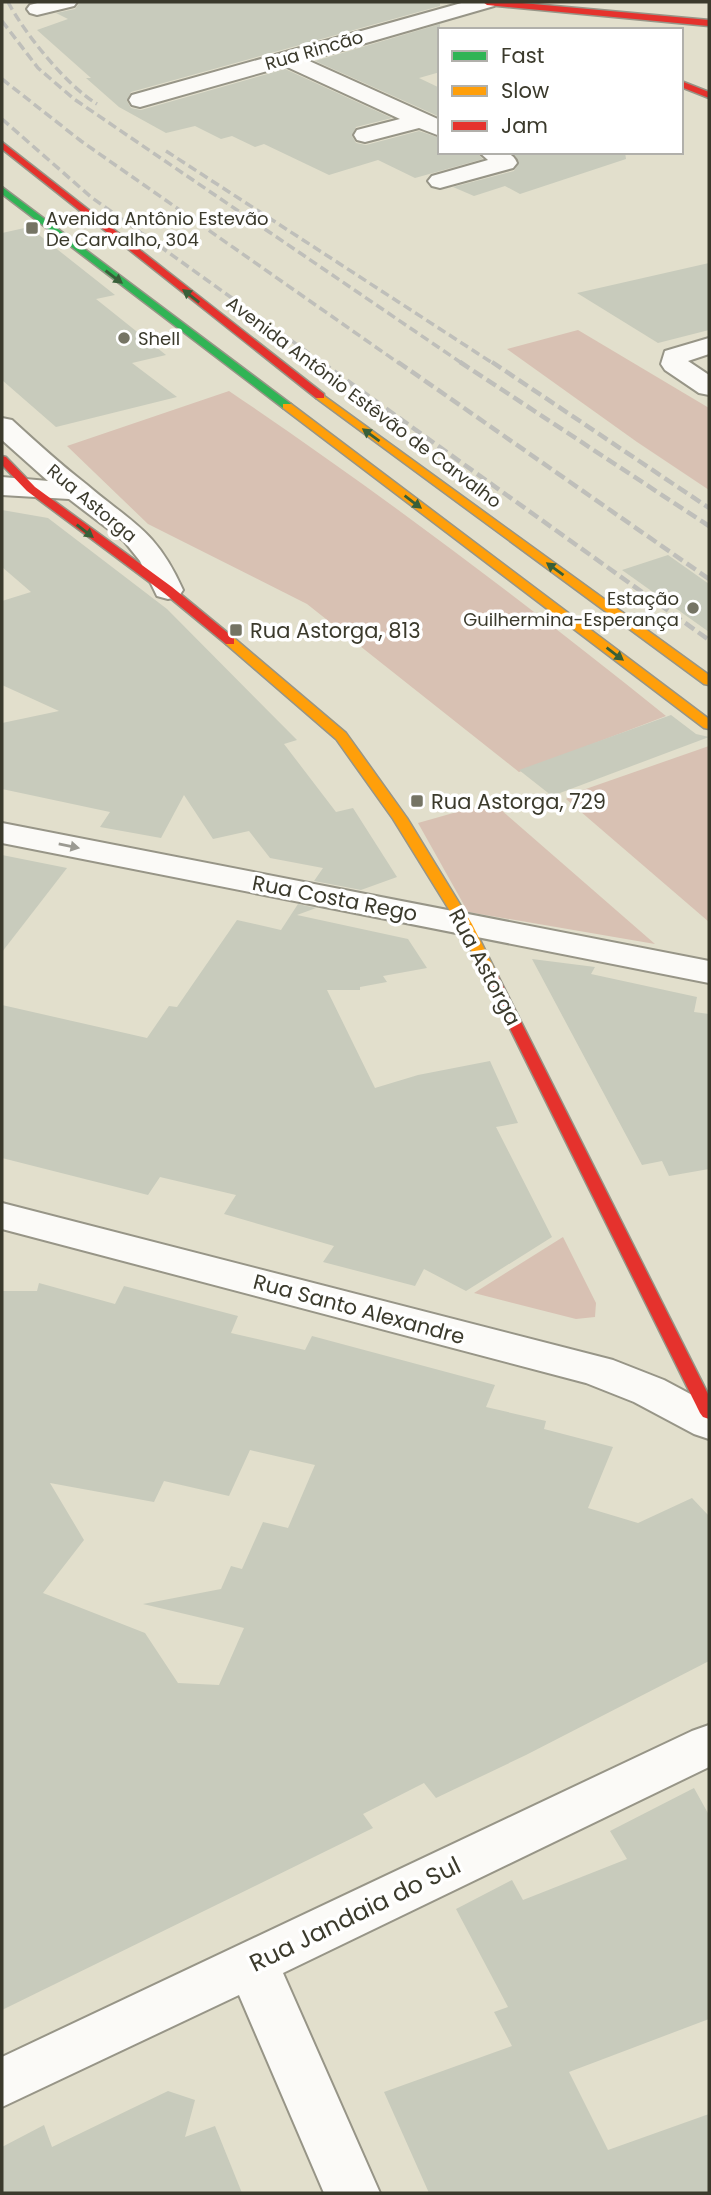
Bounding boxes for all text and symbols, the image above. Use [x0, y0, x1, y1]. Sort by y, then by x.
street label: Rua Rincão [262, 24, 366, 76]
legend [438, 28, 683, 154]
text: Fast [501, 41, 544, 70]
text: Slow [501, 76, 549, 105]
text: Jam [501, 111, 548, 140]
place label: Avenida Antônio Estevão De Carvalho, 304 [46, 206, 269, 252]
marker: Avenida Antônio Estevão De Carvalho, 304 [24, 220, 40, 236]
one-way arrow [105, 269, 123, 283]
one-way arrow [182, 289, 200, 303]
street label: Avenida Antônio Estêvão de Carvalho [221, 290, 507, 514]
place label: Shell [138, 326, 180, 351]
marker: Shell [116, 330, 132, 346]
one-way arrow [362, 428, 380, 442]
street label: Rua Astorga [42, 458, 142, 548]
one-way arrow [404, 495, 422, 509]
one-way arrow [76, 523, 94, 538]
one-way arrow [546, 562, 564, 576]
place label: Estação Guilhermina-Esperança [463, 586, 679, 632]
marker: Estação Guilhermina-Esperança [685, 600, 701, 616]
place label: Rua Astorga, 813 [250, 616, 421, 645]
marker: Rua Astorga, 813 [228, 622, 244, 638]
one-way arrow [605, 646, 623, 661]
place label: Rua Astorga, 729 [431, 787, 606, 816]
marker: Rua Astorga, 729 [409, 793, 425, 809]
one-way arrow [58, 841, 80, 852]
street label: Rua Costa Rego [250, 868, 420, 928]
street label: Rua Astorga [442, 903, 528, 1031]
street label: Rua Santo Alexandre [250, 1267, 468, 1351]
street label: Rua Jandaia do Sul [244, 1848, 466, 1980]

